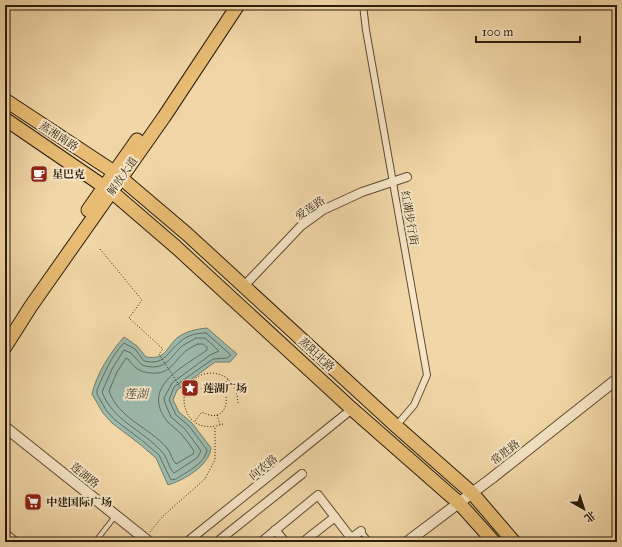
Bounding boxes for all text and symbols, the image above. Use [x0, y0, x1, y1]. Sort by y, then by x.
scale bar [476, 18, 580, 44]
text: 100 m [482, 25, 513, 39]
street label: 蒸湘南路 [37, 119, 81, 154]
street label: 解放大道 [104, 155, 140, 198]
cafe icon: 星巴克 [29, 164, 49, 184]
place label: 星巴克 [52, 168, 85, 181]
street label: 红湖步行街 [398, 190, 421, 246]
street label: 爱莲路 [293, 194, 328, 223]
street label: 蒸阳北路 [296, 335, 337, 374]
place icon: 莲湖广场 [180, 378, 200, 398]
place label: 莲湖广场 [203, 382, 247, 395]
water label: 莲湖 [124, 387, 150, 401]
street label: 常胜路 [488, 437, 522, 468]
street label: 向农路 [246, 452, 280, 483]
street label: 莲湖路 [68, 460, 102, 491]
north arrow [564, 489, 604, 529]
supermarket icon: 中建国际广场 [23, 492, 43, 512]
place label: 中建国际广场 [46, 496, 112, 509]
text: 北 [582, 508, 598, 525]

